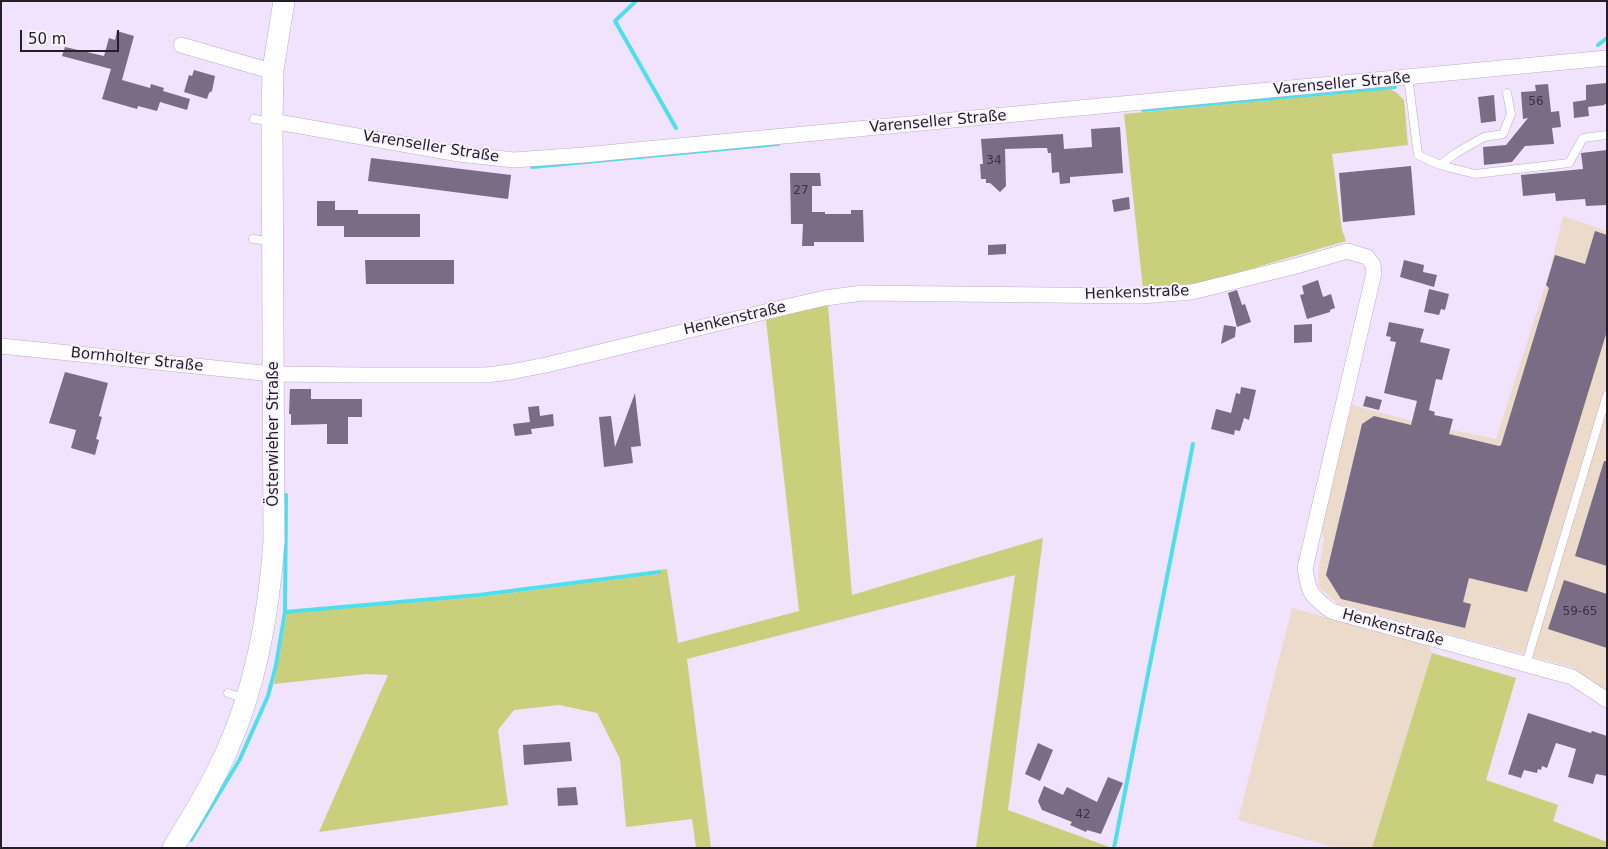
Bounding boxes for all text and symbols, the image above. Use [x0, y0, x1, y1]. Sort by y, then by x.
scale bar [22, 20, 121, 52]
text: 50 m [28, 30, 66, 48]
street label: Varenseller Straße [1273, 69, 1411, 99]
house number: 56 [1528, 95, 1544, 109]
street label: Varenseller Straße [869, 107, 1007, 137]
street label: Varenseller Straße [362, 127, 500, 167]
house number: 34 [986, 154, 1002, 168]
house number: 27 [793, 184, 809, 198]
street label: Henkenstraße [1084, 282, 1190, 304]
street label: Henkenstraße [682, 298, 788, 340]
street label: Bornholter Straße [70, 344, 204, 376]
street label: Österwieher Straße [265, 361, 283, 507]
house number: 59-65 [1563, 605, 1597, 619]
street label: Henkenstraße [1340, 606, 1446, 650]
house number: 42 [1075, 808, 1091, 822]

